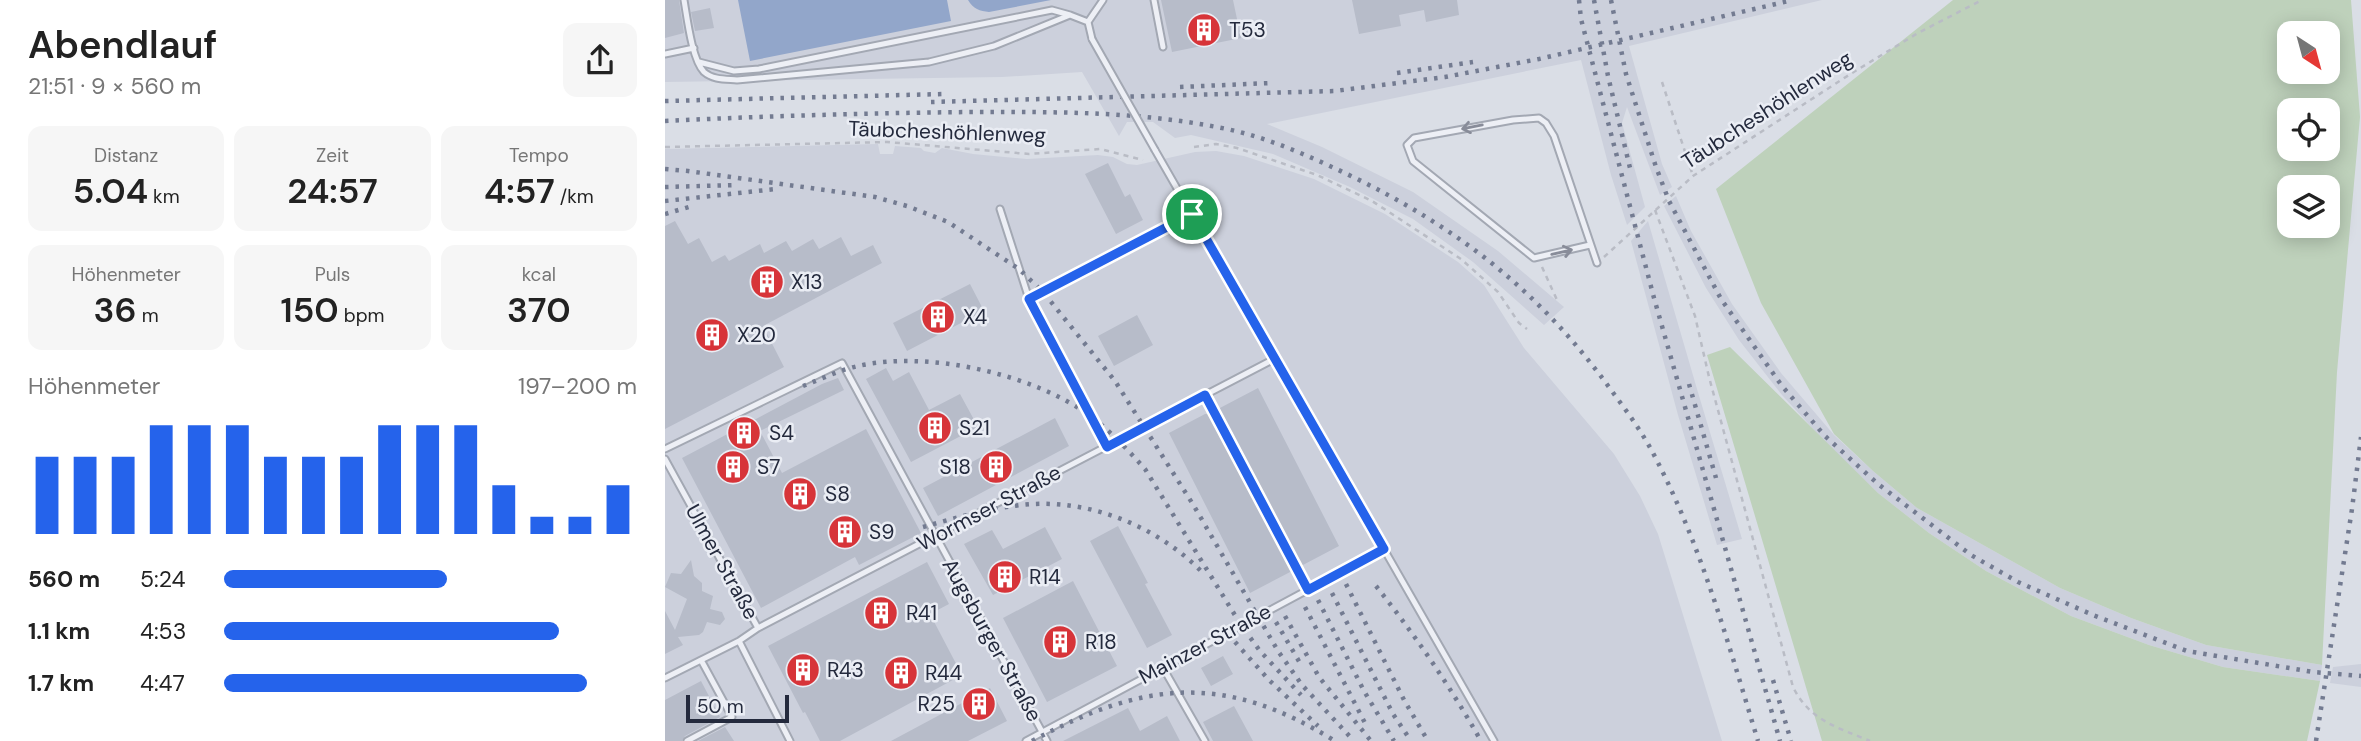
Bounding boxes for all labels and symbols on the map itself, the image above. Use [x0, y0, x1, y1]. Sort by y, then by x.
building icon: T53 [1185, 11, 1223, 49]
place label: T53 [1229, 16, 1266, 44]
north arrow [2277, 21, 2340, 84]
street label: Täubcheshöhlenweg [1676, 44, 1858, 176]
street label: Täubcheshöhlenweg [848, 115, 1047, 149]
one-way arrow [1461, 121, 1484, 135]
pin [1162, 184, 1222, 244]
one-way arrow [1550, 244, 1573, 258]
building icon: X13 [748, 263, 786, 301]
place label: X13 [791, 268, 823, 296]
building icon: X4 [919, 298, 957, 336]
place label: X4 [963, 303, 988, 331]
building icon: X20 [693, 316, 731, 354]
place label: X20 [737, 321, 776, 349]
building icon: S21 [916, 409, 954, 447]
building icon: S4 [725, 414, 763, 452]
place label: S21 [959, 414, 990, 442]
place label: S4 [769, 419, 794, 447]
building icon: S7 [714, 448, 752, 486]
building icon: S18 [977, 448, 1015, 486]
place label: S7 [757, 453, 780, 481]
place label: S18 [940, 453, 971, 481]
street label: Wormser Straße [912, 458, 1066, 558]
building icon: S8 [781, 475, 819, 513]
place label: S8 [825, 480, 850, 508]
street label: Ulmer Straße [679, 499, 765, 625]
building icon: S9 [826, 513, 864, 551]
place label: S9 [869, 518, 894, 546]
street label: Augsburger Straße [936, 553, 1048, 727]
building icon: R14 [986, 558, 1024, 596]
place label: R14 [1029, 563, 1061, 591]
building icon: R41 [862, 594, 900, 632]
street label: Mainzer Straße [1134, 597, 1276, 691]
place label: R41 [906, 599, 937, 627]
building icon: R18 [1041, 623, 1079, 661]
place label: R18 [1085, 628, 1117, 656]
building icon: R43 [784, 651, 822, 689]
building icon: R44 [882, 654, 920, 692]
place label: R43 [827, 656, 864, 684]
place label: R44 [925, 659, 963, 687]
building icon: R25 [960, 685, 998, 723]
place label: R25 [918, 690, 955, 718]
scale bar [686, 692, 789, 724]

